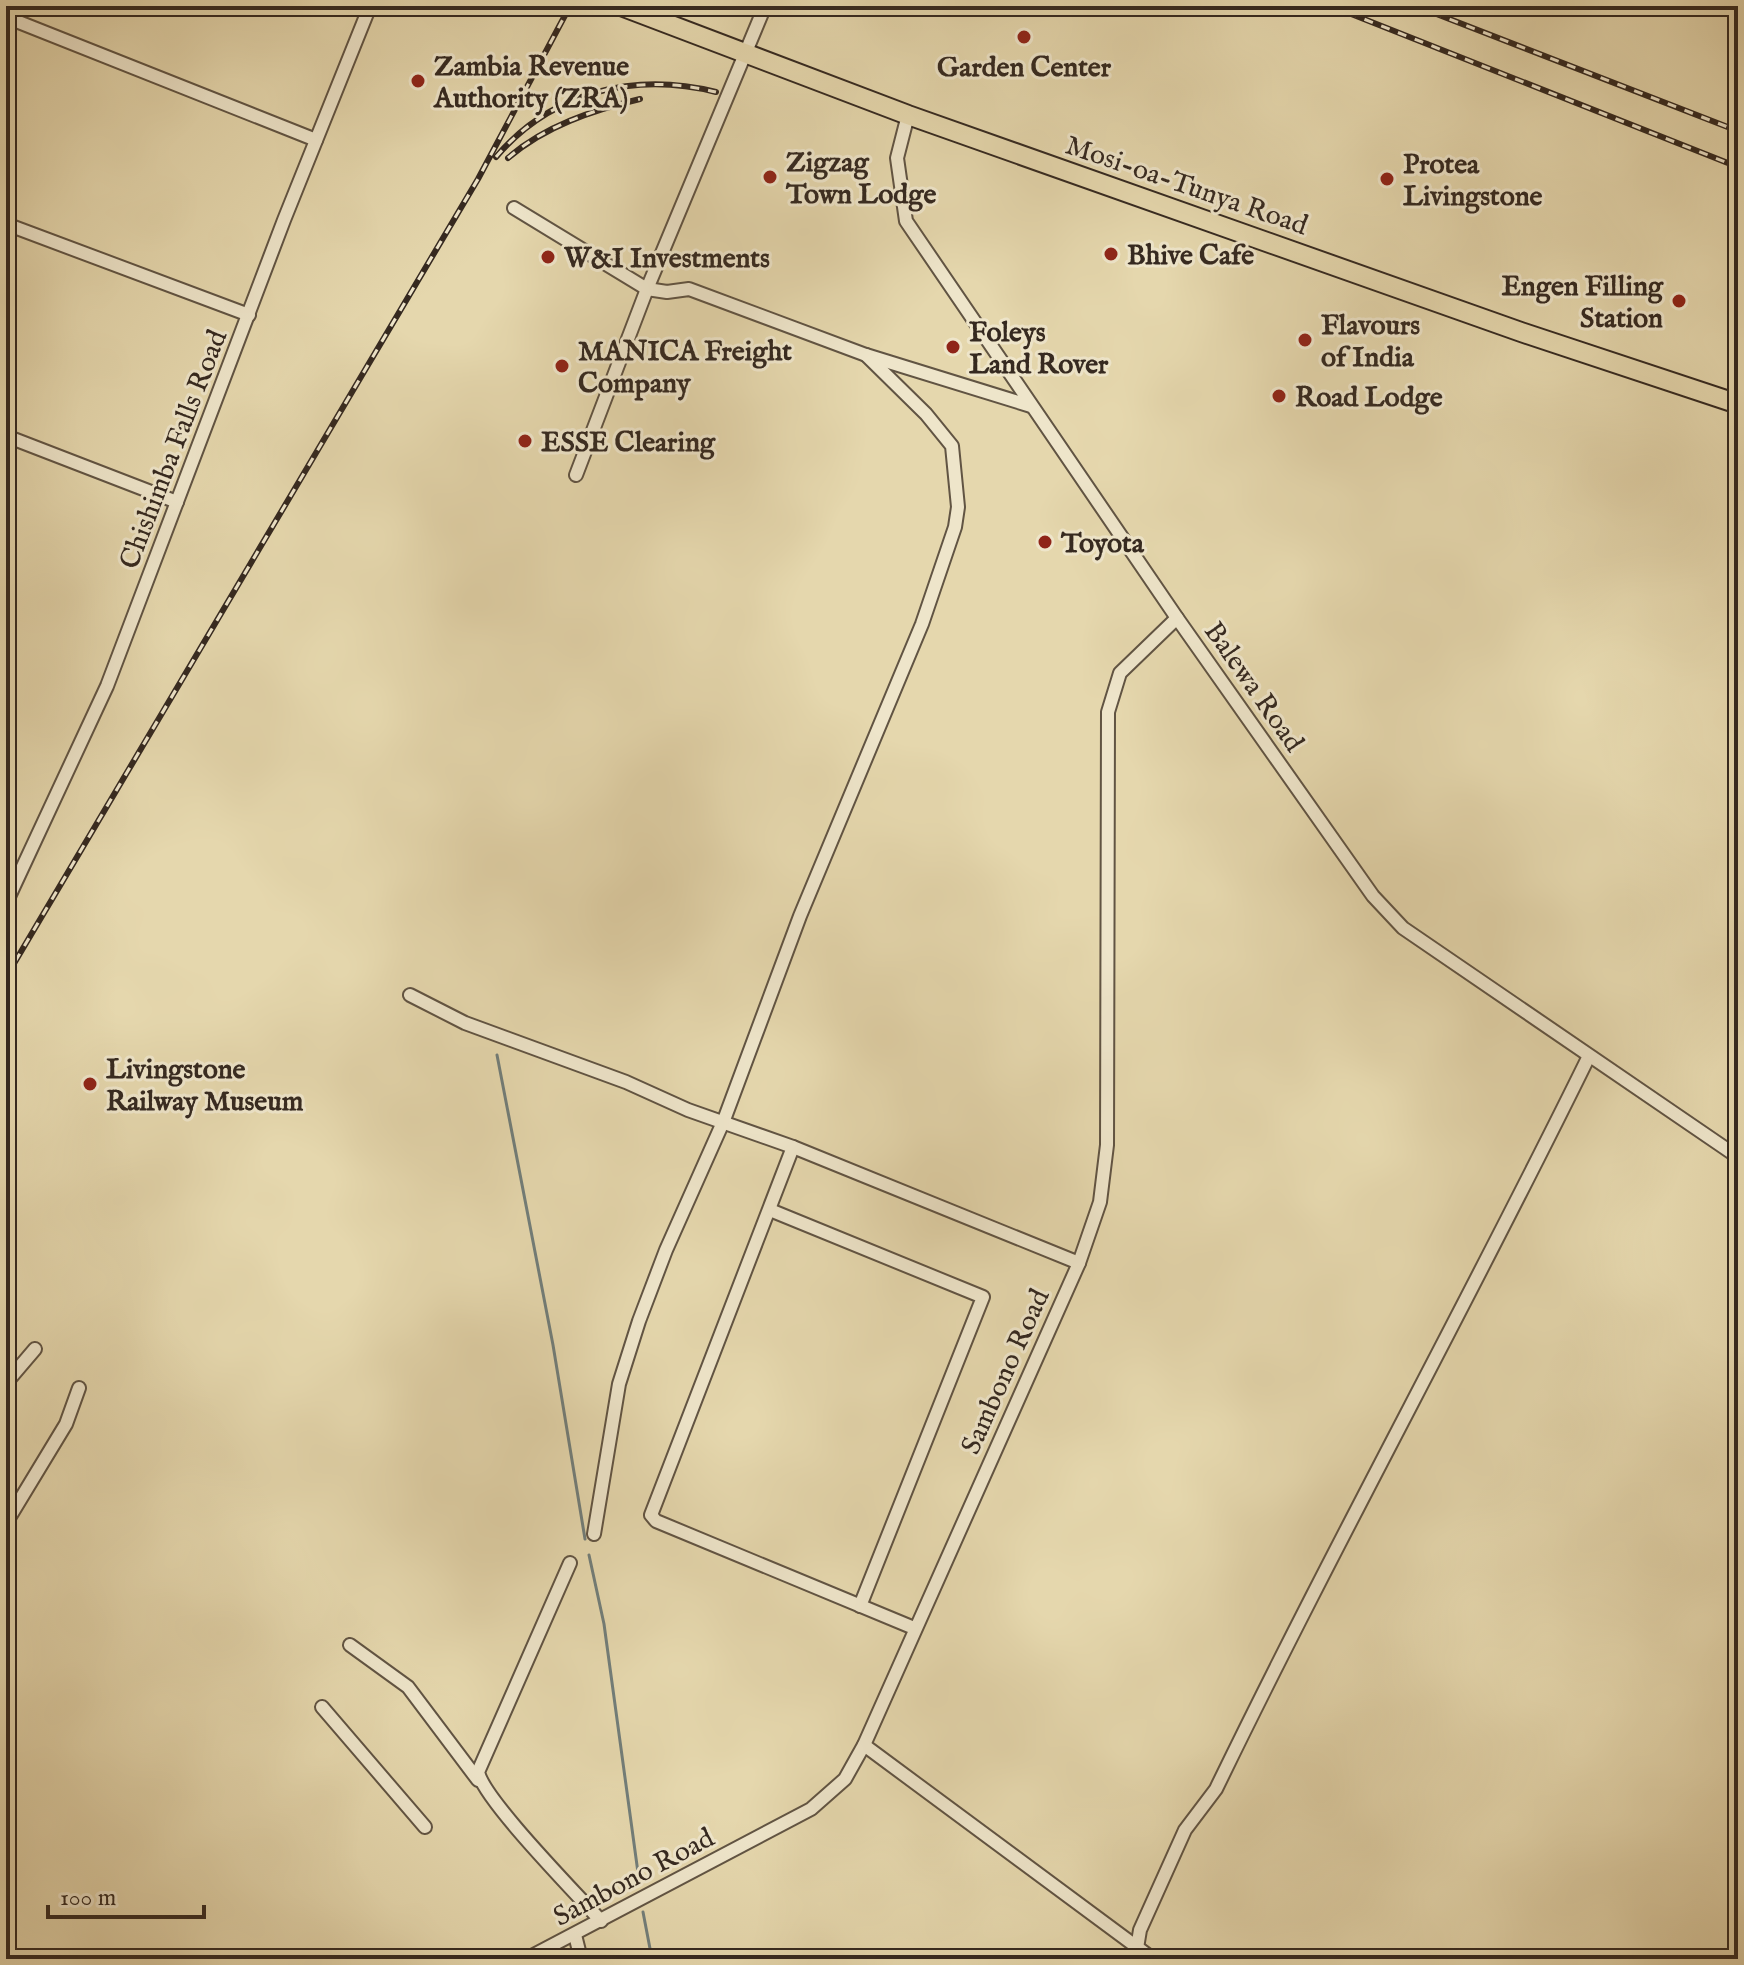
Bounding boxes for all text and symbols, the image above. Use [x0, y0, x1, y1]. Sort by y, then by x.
marker: Garden Center [1015, 28, 1033, 46]
place label: Zambia Revenue Authority (ZRA) [433, 50, 629, 117]
place label: Garden Center [937, 51, 1112, 86]
marker: Zambia Revenue Authority (ZRA) [409, 72, 427, 90]
street label: Mosi-oa-Tunya Road [1060, 128, 1312, 244]
place label: Zigzag Town Lodge [785, 146, 936, 213]
place label: Protea Livingstone [1403, 148, 1543, 215]
marker: Zigzag Town Lodge [761, 168, 779, 186]
marker: Protea Livingstone [1378, 170, 1396, 188]
place label: Bhive Cafe [1127, 239, 1254, 274]
place label: W&I Investments [563, 242, 770, 277]
marker: Bhive Cafe [1102, 245, 1120, 263]
marker: W&I Investments [539, 248, 557, 266]
place label: Engen Filling Station [1501, 270, 1664, 337]
marker: Engen Filling Station [1670, 292, 1688, 310]
place label: Flavours of India [1321, 309, 1420, 376]
place label: Foleys Land Rover [969, 316, 1109, 383]
street label: Chishimba Falls Road [113, 325, 236, 574]
marker: Flavours of India [1296, 331, 1314, 349]
place label: MANICA Freight Company [578, 335, 792, 402]
marker: Foleys Land Rover [944, 338, 962, 356]
marker: MANICA Freight Company [553, 357, 571, 375]
place label: Road Lodge [1295, 381, 1443, 416]
marker: Road Lodge [1270, 387, 1288, 405]
place label: ESSE Clearing [541, 426, 716, 461]
marker: ESSE Clearing [516, 432, 534, 450]
place label: Toyota [1060, 527, 1145, 562]
marker: Toyota [1036, 533, 1054, 551]
street label: Balewa Road [1195, 616, 1311, 759]
place label: Livingstone Railway Museum [106, 1053, 304, 1120]
marker: Livingstone Railway Museum [81, 1075, 99, 1093]
street label: Sambono Road [954, 1284, 1058, 1460]
street label: Sambono Road [548, 1821, 721, 1935]
scale bar [48, 1869, 204, 1919]
text: 100 m [60, 1883, 116, 1914]

